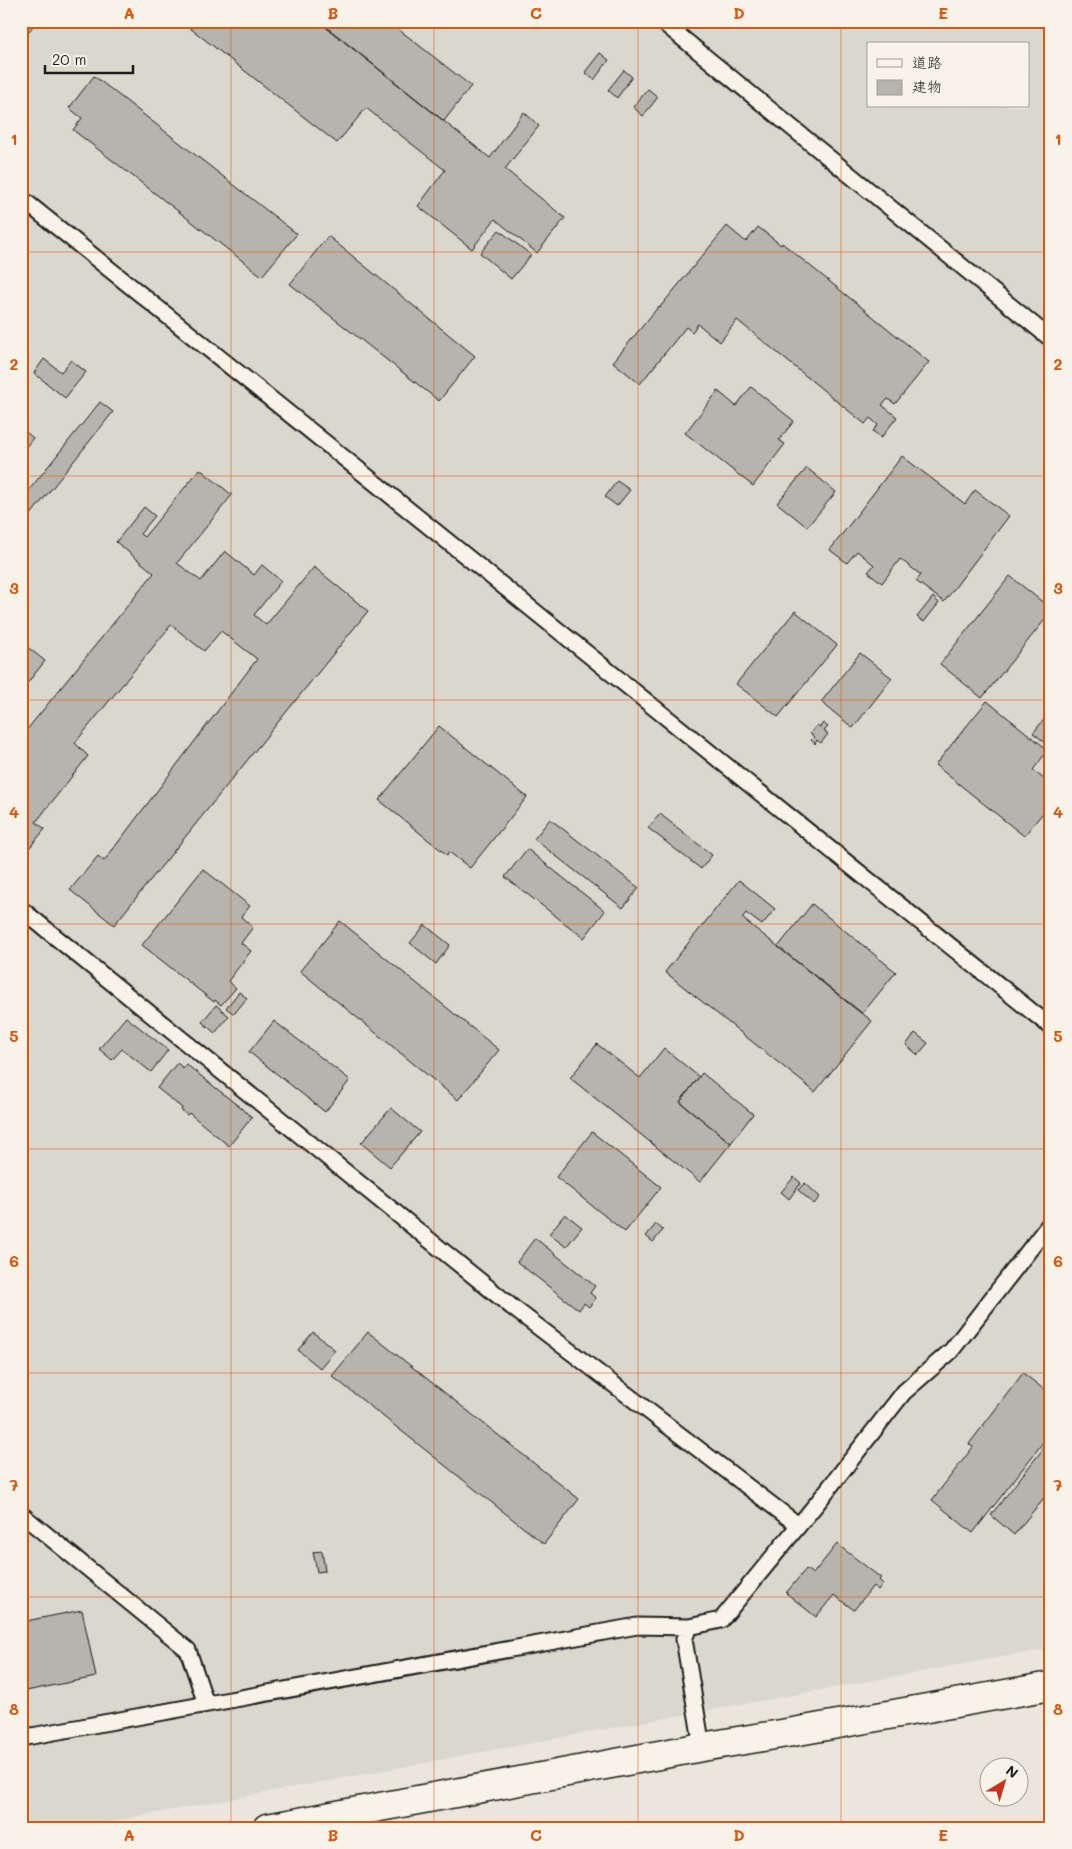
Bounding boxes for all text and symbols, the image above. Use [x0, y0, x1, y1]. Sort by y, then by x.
text: A [123, 2, 135, 23]
text: B [328, 2, 338, 23]
text: C [530, 2, 542, 23]
text: D [733, 2, 745, 23]
text: E [938, 2, 948, 23]
scale bar [45, 42, 132, 74]
legend [867, 42, 1030, 108]
text: 20 m [52, 49, 86, 69]
text: 道路 [912, 52, 942, 72]
text: 建物 [912, 76, 942, 96]
text: 1 [10, 128, 18, 149]
text: 1 [1054, 128, 1062, 149]
text: 2 [10, 353, 19, 374]
text: 2 [1054, 353, 1063, 374]
text: 3 [9, 577, 19, 598]
text: 3 [1053, 577, 1063, 598]
text: 4 [9, 801, 19, 822]
text: 4 [1053, 801, 1063, 822]
text: 5 [9, 1025, 19, 1046]
text: 5 [1053, 1025, 1063, 1046]
text: 6 [9, 1250, 19, 1271]
text: 6 [1053, 1250, 1063, 1271]
text: 7 [10, 1474, 19, 1495]
text: 7 [1054, 1474, 1063, 1495]
text: 8 [9, 1698, 19, 1719]
text: 8 [1053, 1698, 1063, 1719]
north arrow [980, 1756, 1030, 1806]
text: N [1002, 1761, 1022, 1782]
text: A [123, 1824, 135, 1845]
text: B [328, 1824, 338, 1845]
text: C [530, 1824, 542, 1845]
text: D [733, 1824, 745, 1845]
text: E [938, 1824, 948, 1845]

